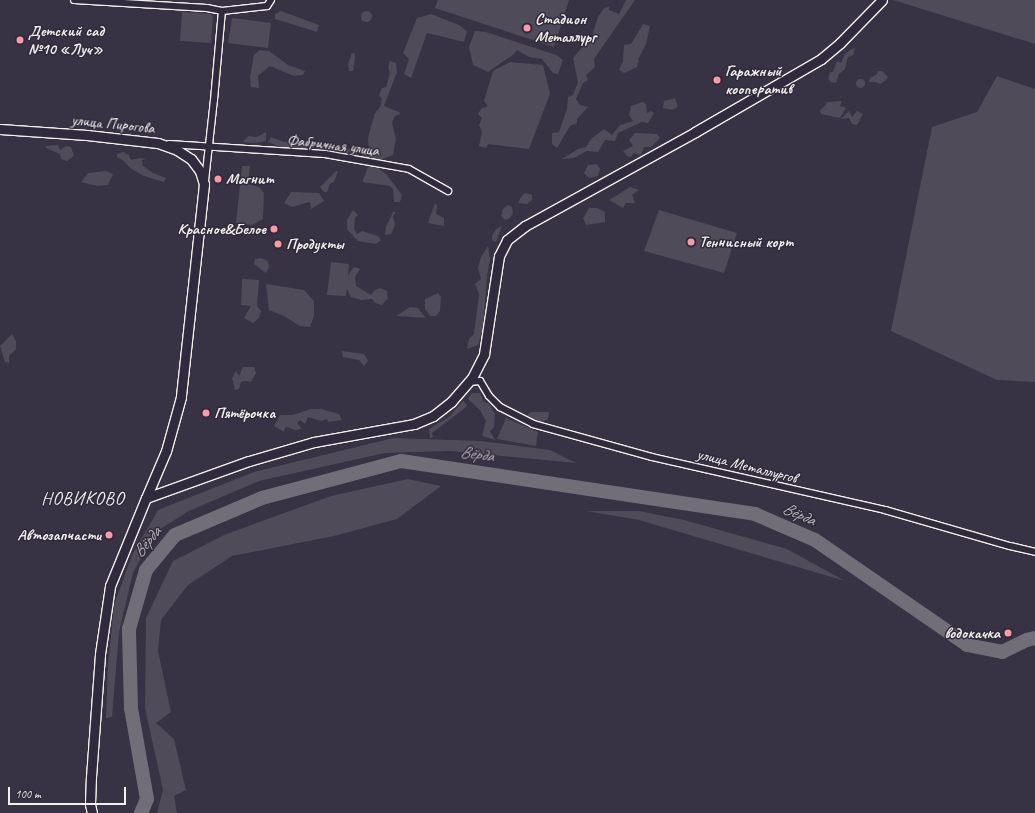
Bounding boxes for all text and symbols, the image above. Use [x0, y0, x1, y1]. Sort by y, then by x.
place label: Стадион Металлург [535, 9, 596, 47]
place label: Детский сад №10 «Луч» [28, 21, 104, 59]
marker: Стадион Металлург [522, 23, 532, 33]
marker: Детский сад №10 «Луч» [15, 35, 25, 45]
place label: Гаражный кооператив [725, 61, 792, 99]
marker: Гаражный кооператив [712, 75, 722, 85]
street label: улица Пирогова [70, 110, 156, 138]
street label: Фабричная улица [285, 130, 381, 160]
place label: Магнит [226, 169, 274, 189]
marker: Магнит [213, 174, 223, 184]
place label: Красное&Белое [177, 219, 266, 239]
marker: Красное&Белое [269, 224, 279, 234]
place label: Теннисный корт [699, 232, 794, 252]
place label: Продукты [286, 234, 344, 254]
marker: Теннисный корт [686, 237, 696, 247]
marker: Продукты [273, 239, 283, 249]
place label: Пятёрочка [214, 403, 275, 423]
marker: Пятёрочка [201, 408, 211, 418]
water label: Вёрда [459, 442, 495, 466]
street label: улица Металлургов [695, 444, 799, 488]
district label: НОВИКОВО [42, 487, 124, 509]
water label: Вёрда [780, 498, 818, 530]
water label: Вёрда [129, 523, 165, 561]
place label: Автозапчасти [17, 525, 101, 545]
marker: Автозапчасти [104, 530, 114, 540]
place label: водокачка [944, 623, 1000, 643]
marker: водокачка [1003, 628, 1013, 638]
scale bar [10, 779, 128, 805]
text: 100 m [15, 786, 41, 802]

